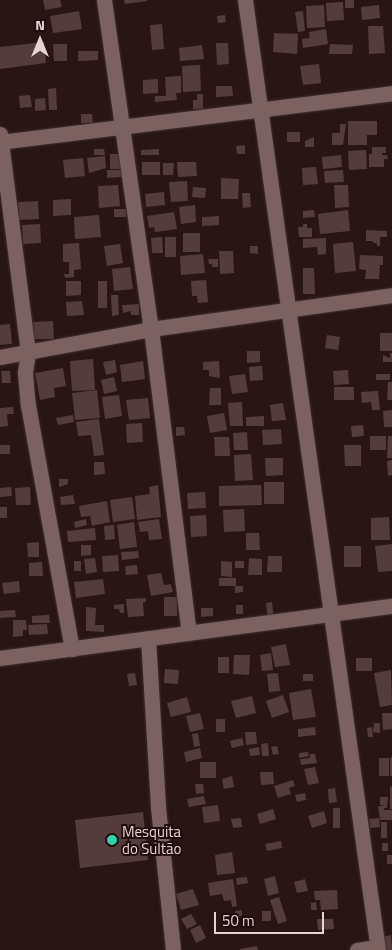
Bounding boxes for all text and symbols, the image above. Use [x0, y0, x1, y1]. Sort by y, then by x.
text: N [35, 14, 45, 35]
north arrow [15, 15, 65, 65]
place label: Mesquita do Sultão [122, 822, 181, 857]
marker: Mesquita do Sultão [106, 834, 118, 846]
scale bar [217, 902, 327, 934]
text: 50 m [222, 909, 255, 932]

